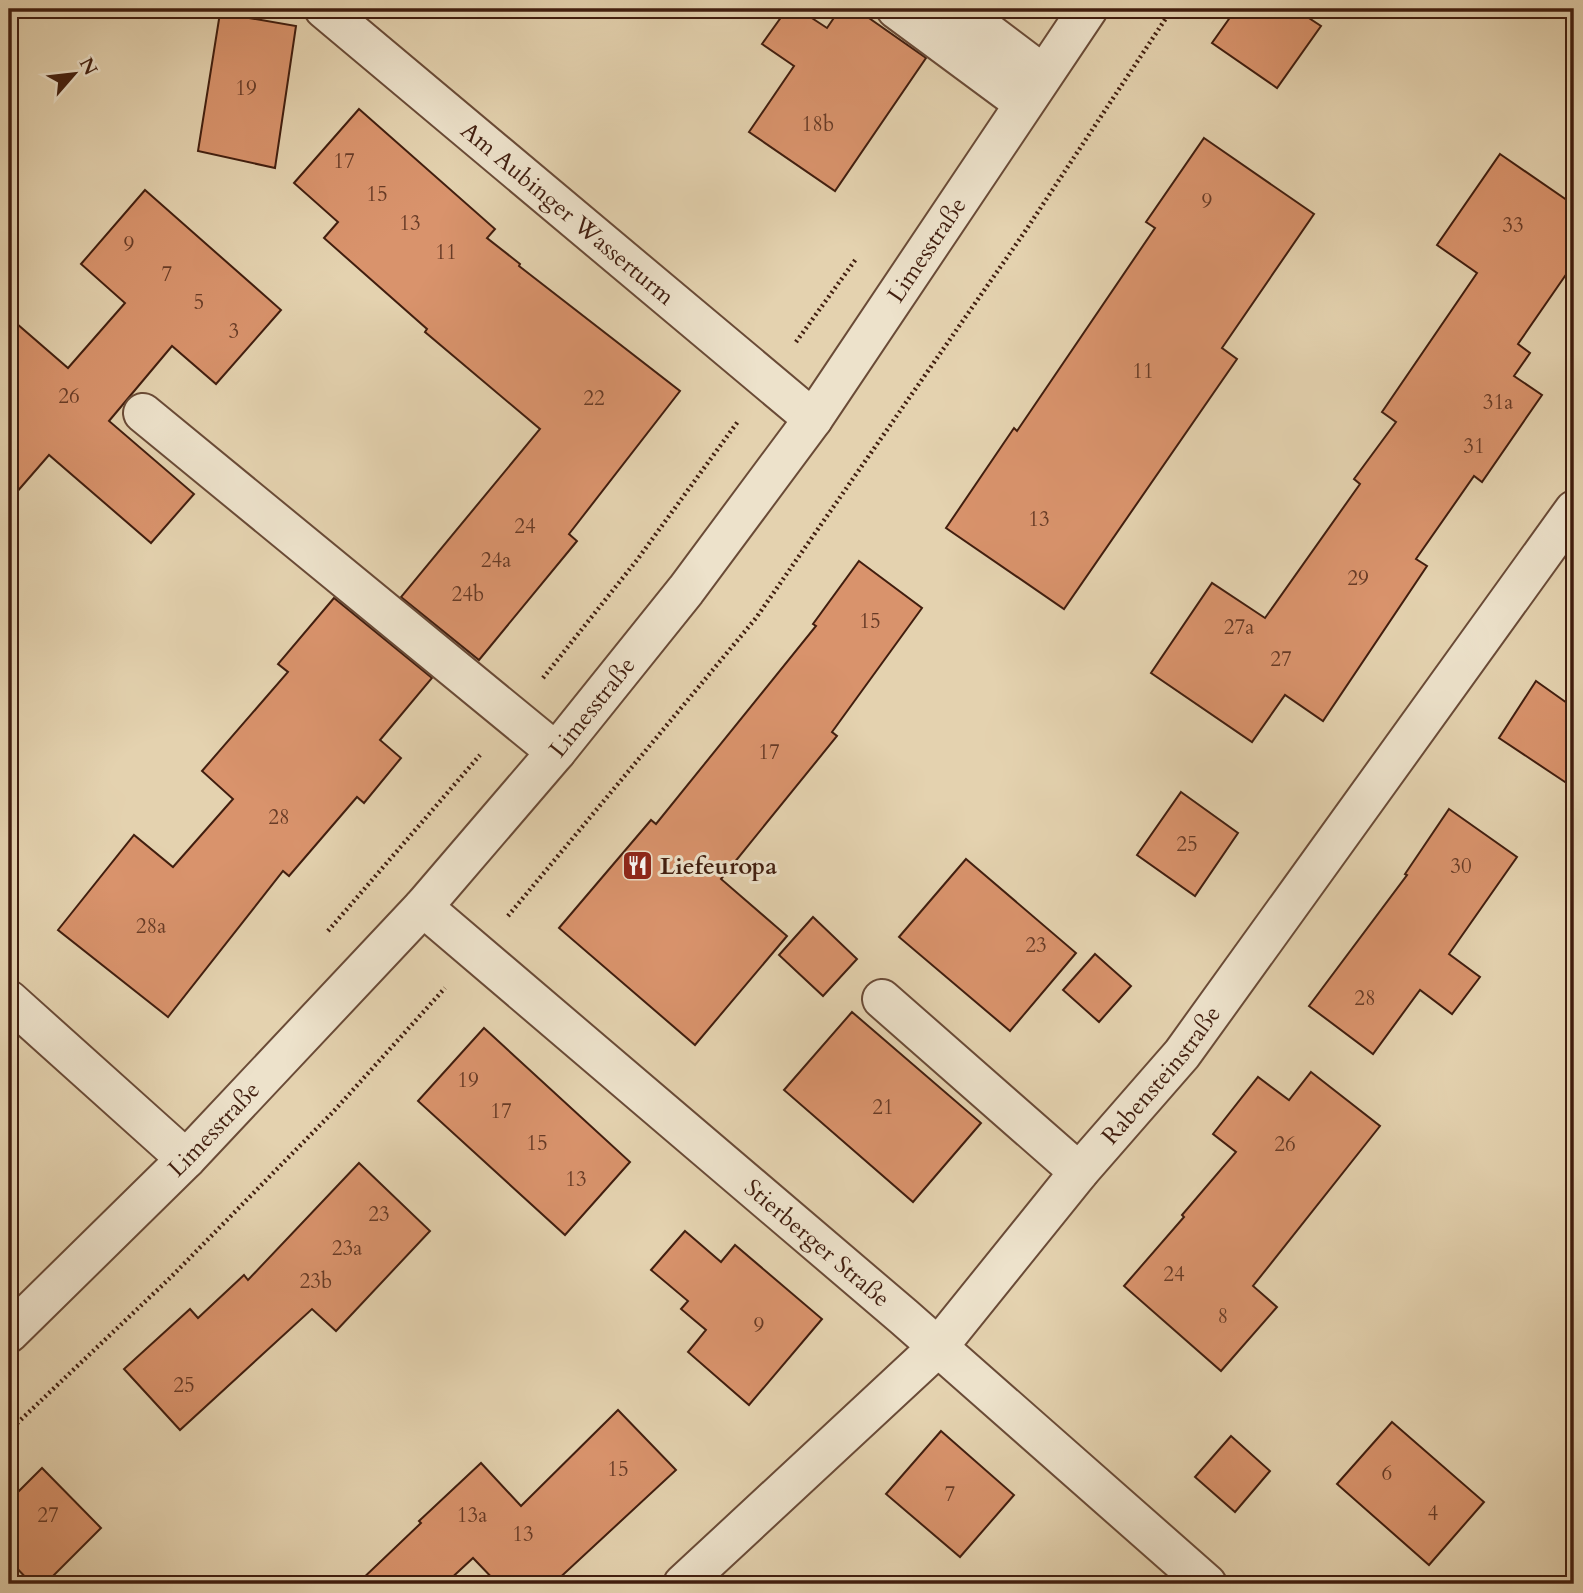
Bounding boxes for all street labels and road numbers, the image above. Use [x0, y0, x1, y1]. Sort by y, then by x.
street label: Am Aubinger Wasserturm [454, 115, 682, 313]
street label: Limesstraße [880, 191, 974, 309]
street label: Limesstraße [542, 650, 643, 765]
street label: Rabensteinstraße [1094, 999, 1229, 1152]
street label: Limesstraße [161, 1074, 268, 1185]
street label: Stierberger Straße [737, 1172, 897, 1315]

